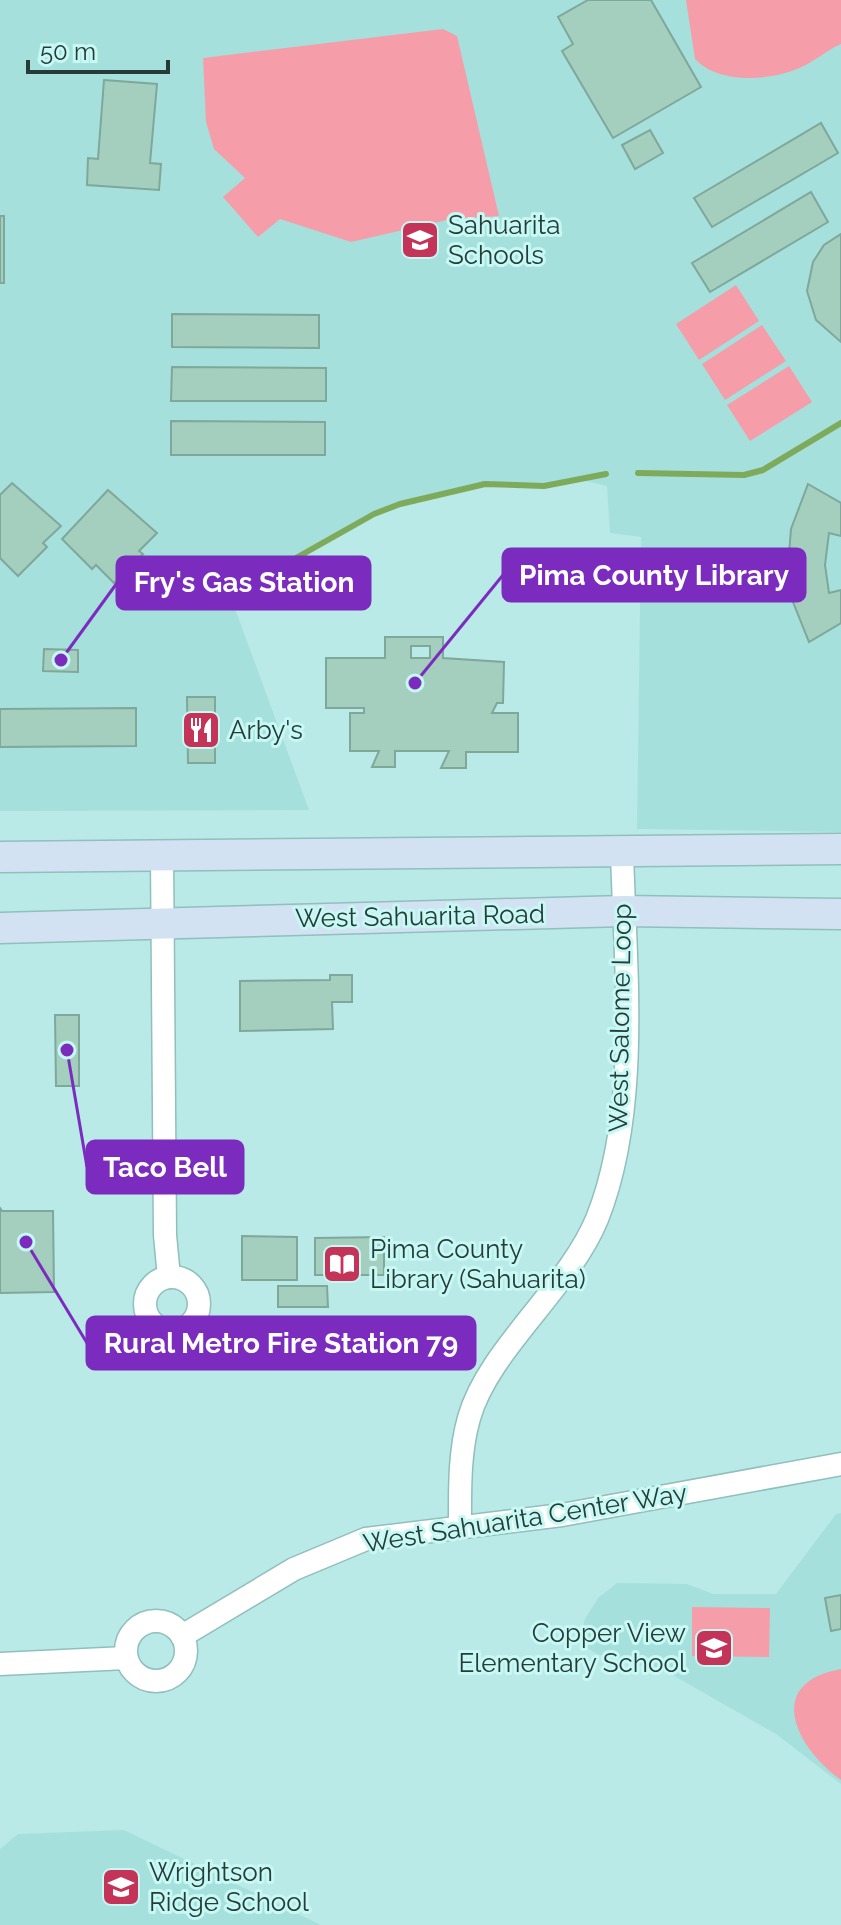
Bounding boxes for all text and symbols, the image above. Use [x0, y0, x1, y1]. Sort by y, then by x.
scale bar [28, 24, 168, 74]
text: 50 m [40, 37, 96, 66]
place label: Sahuarita Schools [448, 210, 560, 270]
school or university icon: Sahuarita Schools [399, 219, 441, 261]
callout: Pima County Library [503, 549, 805, 601]
callout: Fry's Gas Station [117, 557, 370, 609]
text: Pima County Library [519, 559, 790, 592]
text: Fry's Gas Station [134, 566, 354, 599]
restaurant icon: Arby's [180, 709, 222, 751]
place label: Arby's [229, 715, 303, 745]
street label: West Sahuarita Road [295, 899, 545, 933]
street label: West Salome Loop [603, 903, 637, 1133]
callout: Taco Bell [87, 1141, 243, 1193]
text: Taco Bell [103, 1151, 227, 1184]
place label: Pima County Library (Sahuarita) [370, 1234, 586, 1294]
library icon: Pima County Library (Sahuarita) [321, 1243, 363, 1285]
callout: Rural Metro Fire Station 79 [87, 1317, 475, 1369]
text: Rural Metro Fire Station 79 [104, 1327, 458, 1360]
street label: West Sahuarita Center Way [361, 1478, 689, 1558]
place label: Copper View Elementary School [458, 1618, 687, 1678]
school or university icon: Copper View Elementary School [693, 1627, 735, 1669]
place label: Wrightson Ridge School [149, 1857, 310, 1917]
school or university icon: Wrightson Ridge School [100, 1866, 142, 1908]

